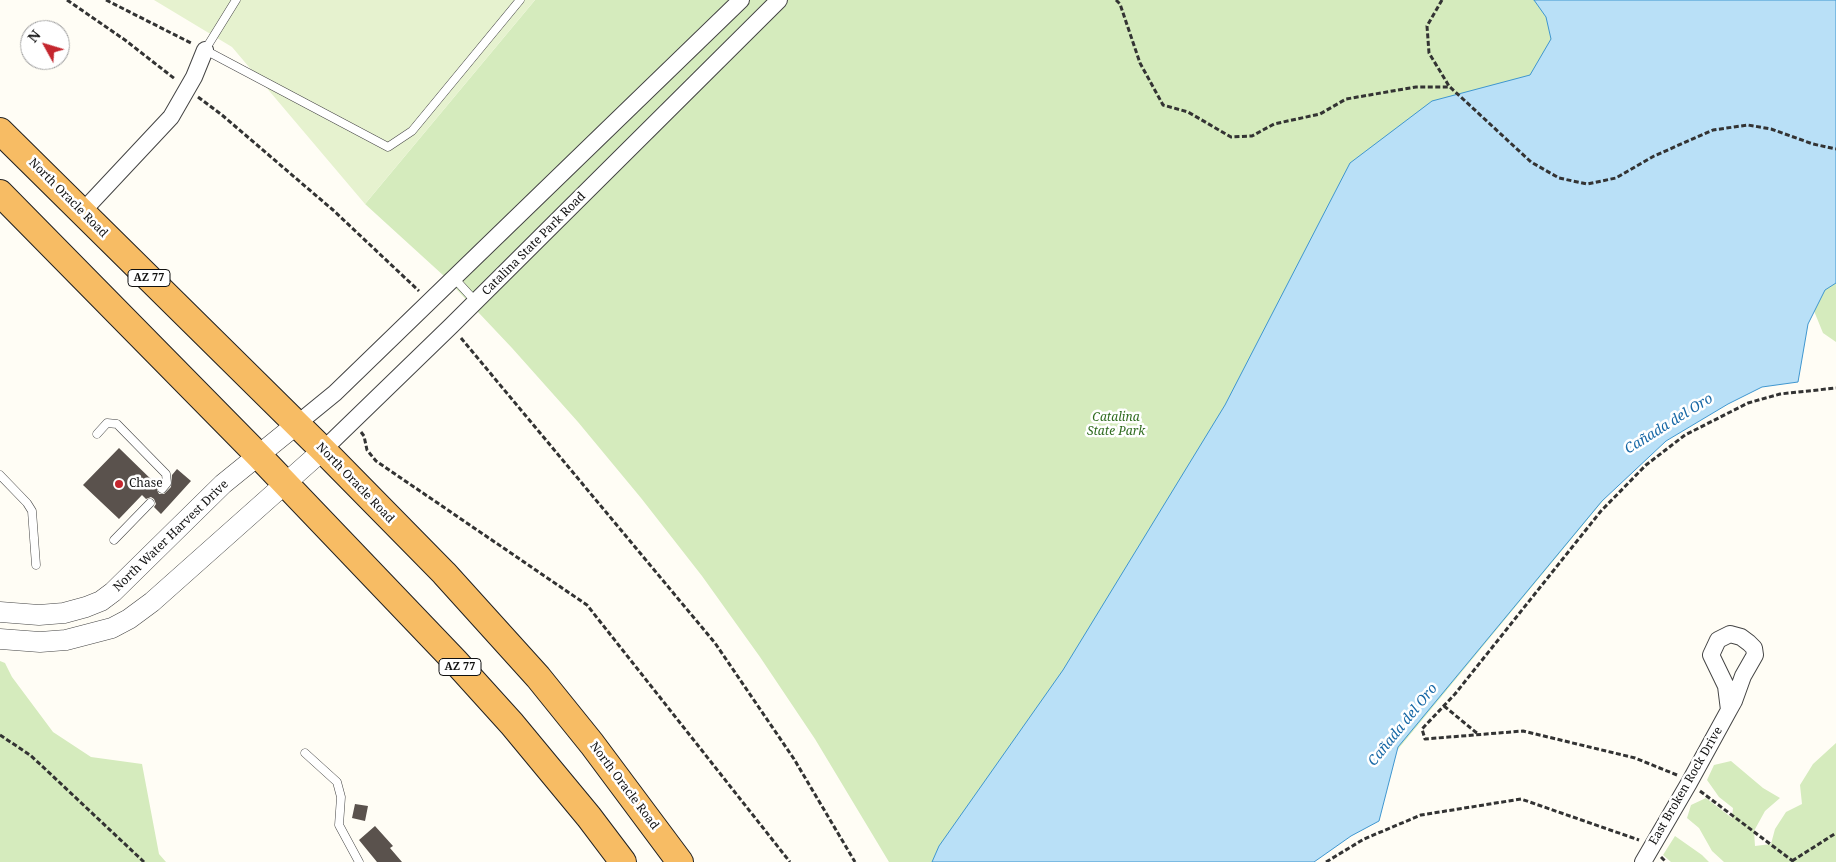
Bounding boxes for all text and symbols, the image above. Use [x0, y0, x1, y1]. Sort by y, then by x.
north arrow [20, 20, 70, 70]
text: N [23, 26, 45, 46]
street label: North Oracle Road [25, 155, 111, 241]
street label: Catalina State Park Road [479, 189, 589, 299]
road number: AZ 77 [128, 270, 170, 286]
water label: Cañada del Oro [1622, 390, 1716, 458]
park label: Catalina State Park [1087, 411, 1145, 439]
street label: North Oracle Road [313, 440, 397, 526]
street label: North Water Harvest Drive [111, 477, 231, 595]
place label: Chase [129, 477, 163, 491]
marker: Chase [113, 478, 125, 490]
road number: AZ 77 [439, 659, 481, 676]
water label: Cañada del Oro [1365, 681, 1441, 769]
street label: East Broken Rock Drive [1646, 724, 1726, 848]
street label: North Oracle Road [586, 739, 662, 833]

